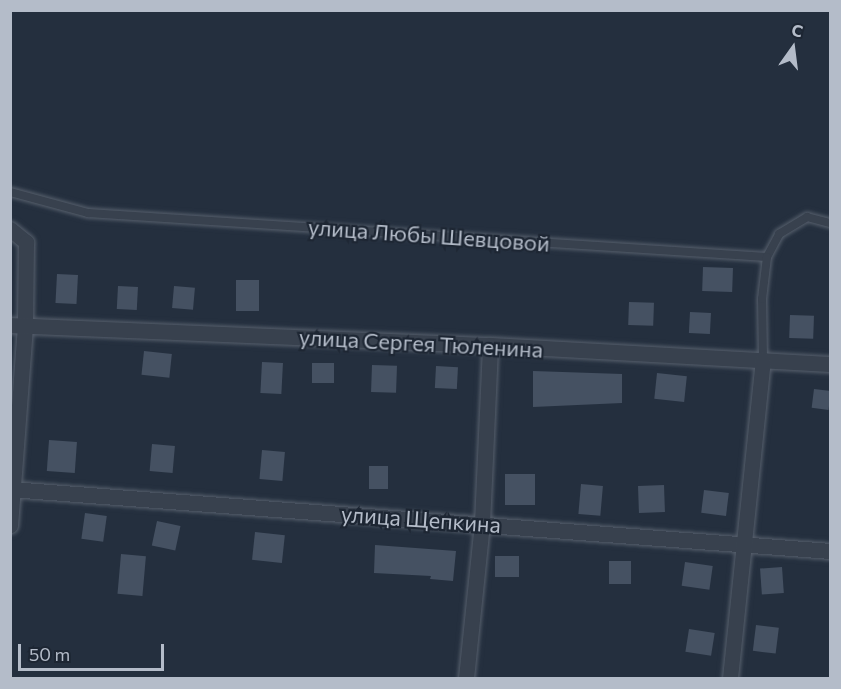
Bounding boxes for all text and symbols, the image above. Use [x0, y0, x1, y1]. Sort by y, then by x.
north arrow [763, 18, 823, 78]
text: С [790, 20, 805, 41]
street label: улица Любы Шевцовой [307, 213, 551, 257]
street label: улица Сергея Тюленина [298, 323, 544, 363]
street label: улица Щепкина [340, 500, 502, 538]
scale bar [21, 632, 166, 670]
text: 50 m [29, 643, 70, 665]

